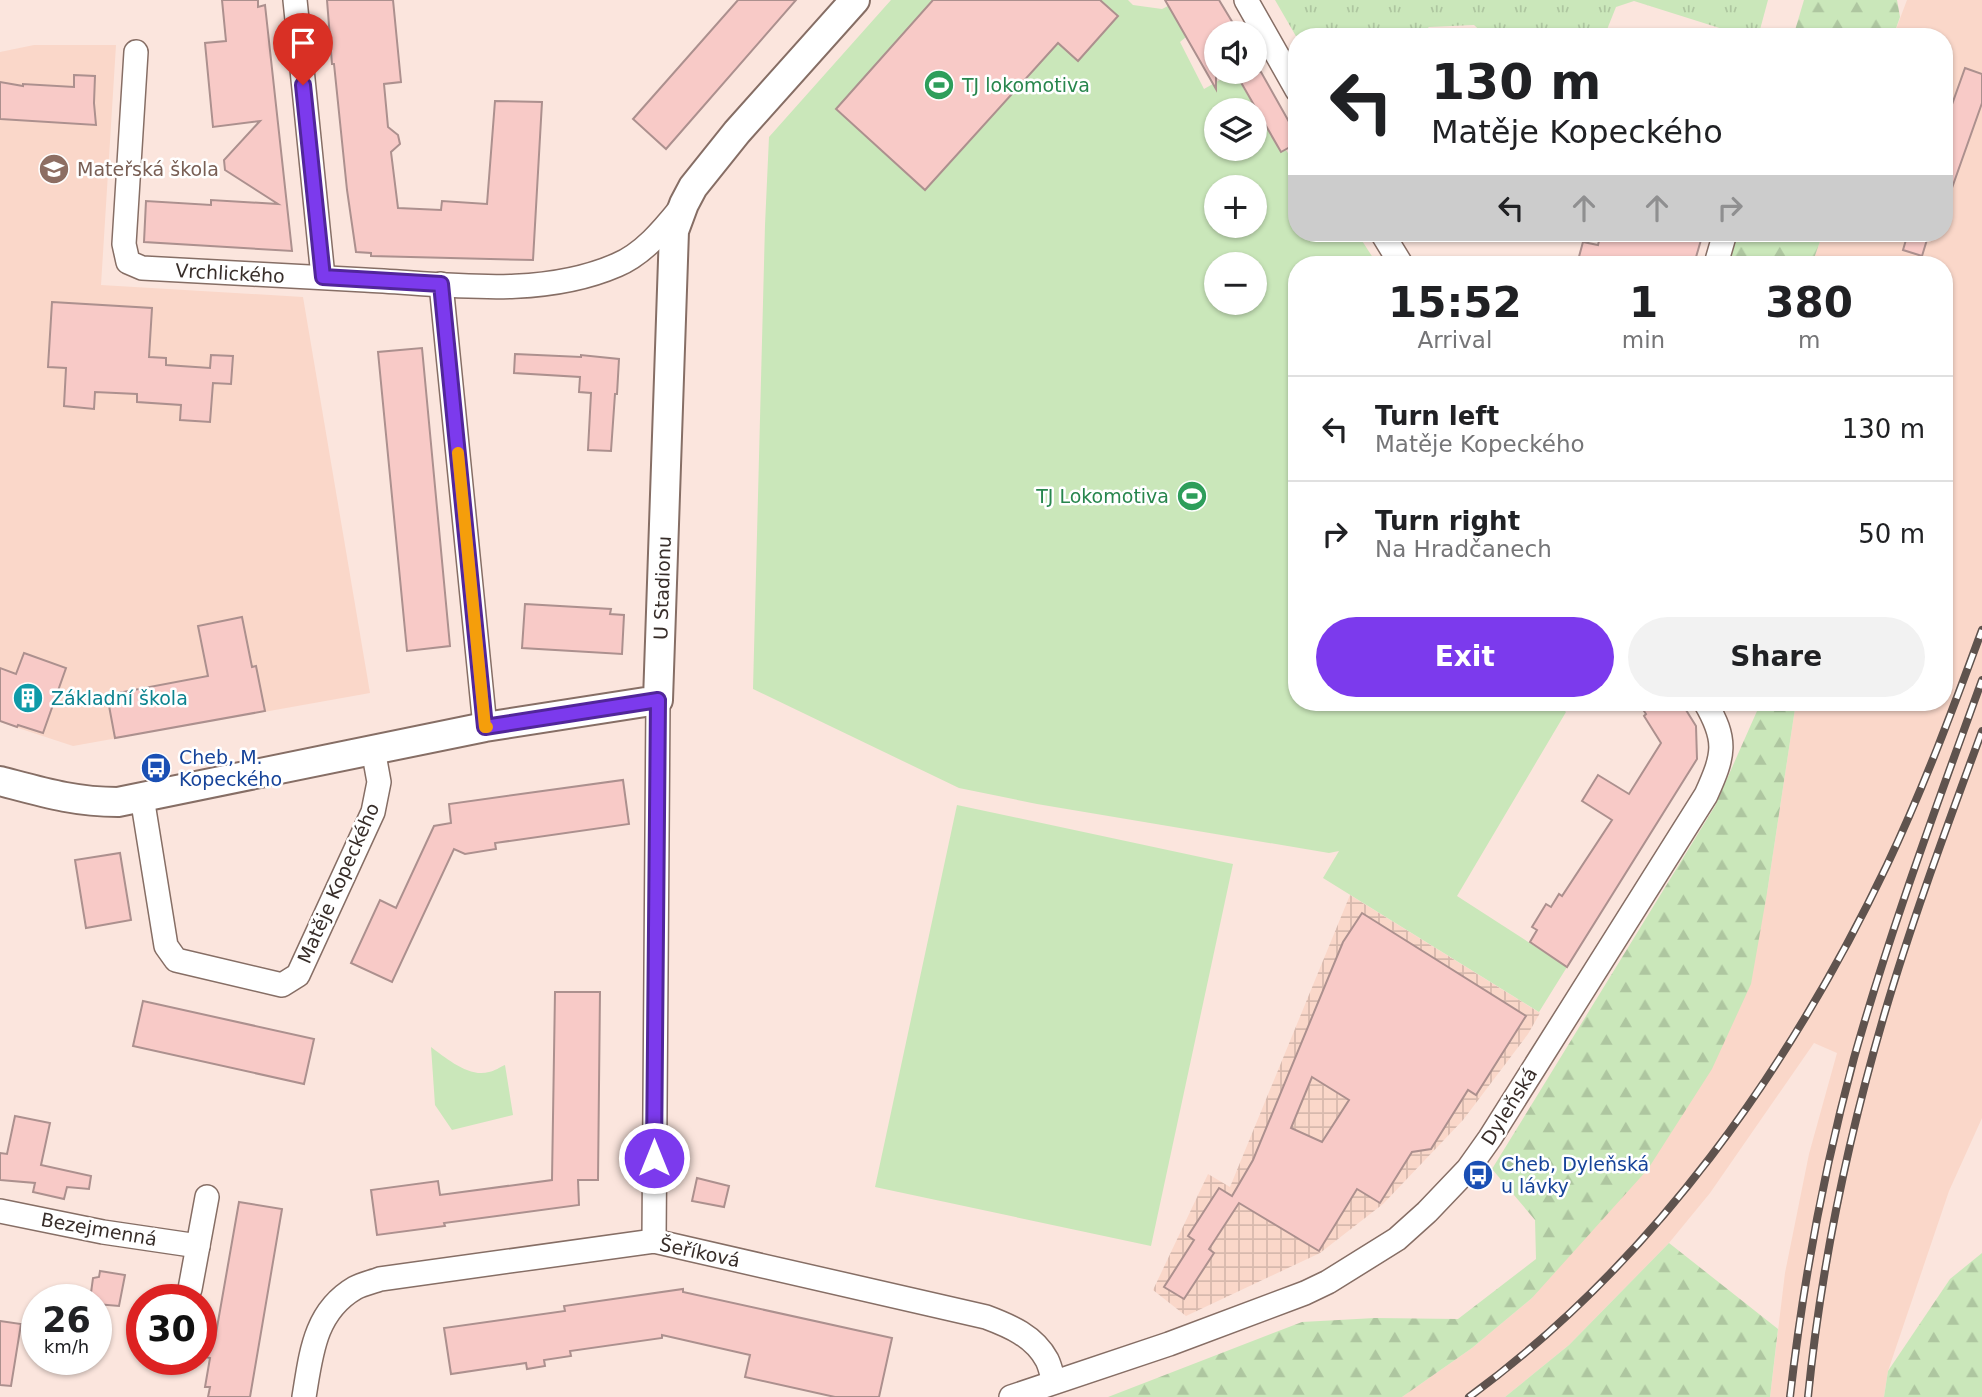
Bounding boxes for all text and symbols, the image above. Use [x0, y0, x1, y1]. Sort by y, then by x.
pin [273, 13, 333, 85]
map controls [1204, 21, 1267, 315]
button: sound [1204, 21, 1267, 84]
icon: arrive [284, 24, 322, 62]
text: 130 m [1431, 54, 1601, 111]
icon: left [1316, 56, 1407, 147]
sports icon: TJ lokomotiva [922, 68, 956, 102]
place label: TJ lokomotiva [961, 74, 1090, 96]
button: layers [1204, 98, 1267, 161]
text: Matěje Kopeckého [1431, 113, 1723, 151]
school or university icon: Mateřská škola [37, 152, 71, 186]
place label: Mateřská škola [77, 158, 219, 180]
button: + [1204, 175, 1267, 238]
icon: left [1492, 189, 1530, 227]
icon: ahead [1565, 189, 1603, 227]
icon: ahead [1638, 189, 1676, 227]
icon: right [1711, 189, 1749, 227]
button: − [1204, 252, 1267, 315]
street label: Vrchlického [175, 259, 285, 287]
text: 15:52 [1388, 278, 1522, 327]
text: 1 [1629, 278, 1658, 327]
text: 380 [1765, 278, 1853, 327]
text: Arrival [1418, 327, 1492, 353]
text: min [1622, 327, 1665, 353]
text: m [1798, 327, 1820, 353]
text: Turn left [1375, 401, 1499, 431]
icon: left [1316, 410, 1354, 448]
text: 130 m [1842, 414, 1925, 444]
text: Matěje Kopeckého [1375, 431, 1585, 457]
sports icon: TJ Lokomotiva [1175, 479, 1209, 513]
place label: TJ Lokomotiva [1035, 485, 1169, 507]
text: Turn right [1375, 506, 1520, 536]
icon: right [1316, 515, 1354, 553]
text: 50 m [1858, 519, 1925, 549]
street label: U Stadionu [649, 536, 675, 640]
text: Na Hradčanech [1375, 536, 1552, 562]
button: Exit [1316, 617, 1614, 697]
button: Share [1628, 617, 1925, 697]
building icon: Základní škola [11, 681, 45, 715]
place label: Základní škola [51, 687, 188, 709]
place label: Cheb, M. Kopeckého [179, 746, 282, 790]
bus stop icon: Cheb, M. Kopeckého [139, 751, 173, 785]
street label: Matěje Kopeckého [293, 799, 383, 967]
street label: Dyleňská [1477, 1063, 1541, 1149]
position arrow [617, 1121, 691, 1195]
place label: Cheb, Dyleňská u lávky [1501, 1153, 1649, 1197]
bus stop icon: Cheb, Dyleňská u lávky [1461, 1158, 1495, 1192]
street label: Bezejmenná [39, 1208, 159, 1250]
street label: Šeříková [658, 1232, 742, 1271]
speed limit sign: 30 [126, 1284, 217, 1375]
text: 26 [42, 1300, 91, 1340]
text: km/h [44, 1336, 89, 1357]

